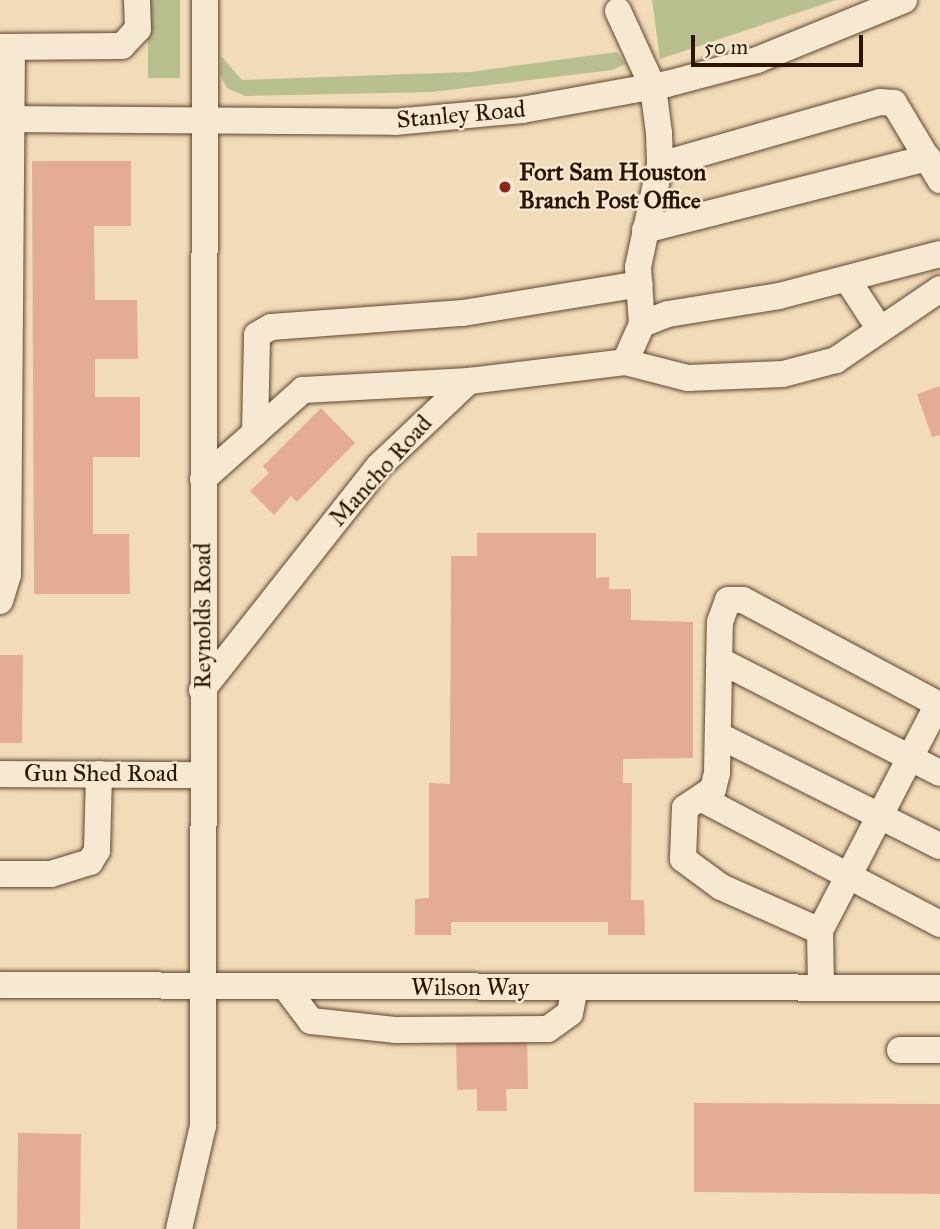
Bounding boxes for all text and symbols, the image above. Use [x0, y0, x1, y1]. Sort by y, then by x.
scale bar [695, 21, 866, 65]
text: 50 m [704, 34, 748, 60]
street label: Stanley Road [395, 95, 527, 135]
place label: Fort Sam Houston Branch Post Office [519, 159, 706, 215]
marker: Fort Sam Houston Branch Post Office [497, 179, 513, 195]
street label: Mancho Road [324, 409, 438, 533]
street label: Reynolds Road [189, 543, 217, 689]
street label: Gun Shed Road [24, 760, 178, 788]
street label: Wilson Way [411, 974, 529, 1002]

